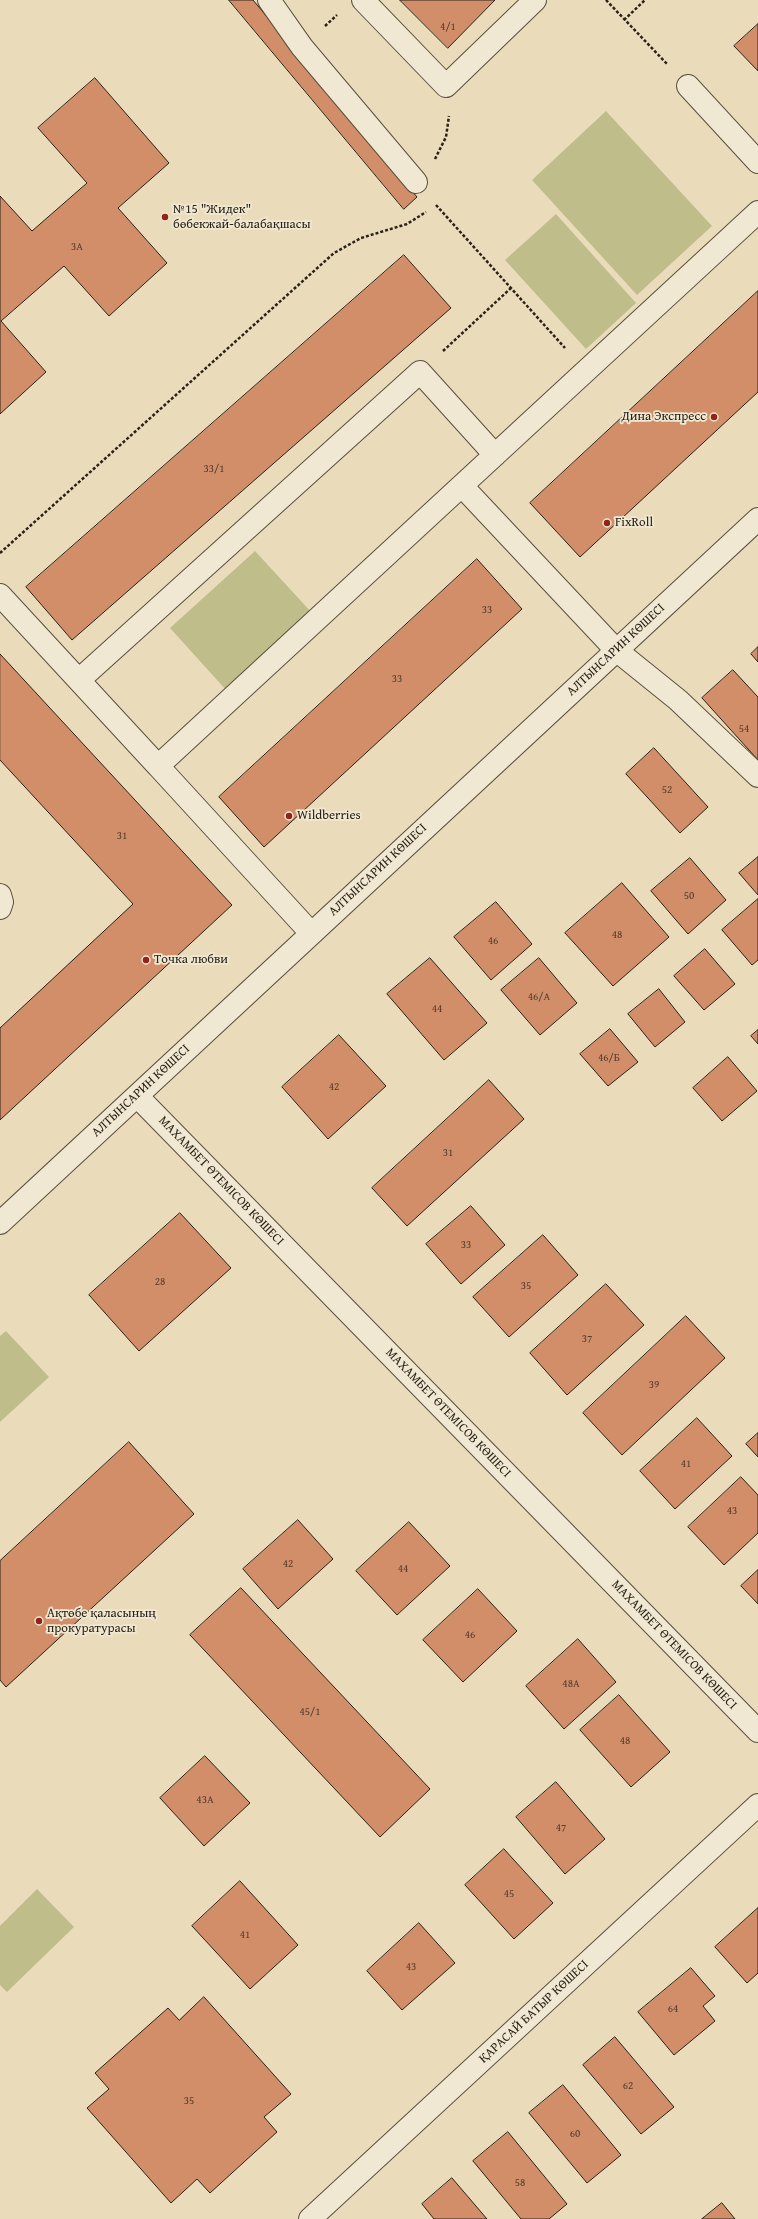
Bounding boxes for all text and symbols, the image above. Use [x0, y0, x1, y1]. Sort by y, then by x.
house number: 4/1 [440, 20, 456, 34]
place label: №15 "Жидек" бөбекжай-балабақшасы [173, 202, 311, 233]
marker: №15 "Жидек" бөбекжай-балабақшасы [160, 212, 170, 222]
house number: 3А [71, 240, 83, 254]
place label: Дина Экспресс [621, 409, 706, 425]
marker: Дина Экспресс [709, 412, 719, 422]
house number: 33/1 [203, 462, 225, 476]
place label: FixRoll [615, 515, 653, 531]
marker: FixRoll [602, 518, 612, 528]
street label: АЛТЫНСАРИН КӨШЕСІ [564, 600, 668, 700]
house number: 33 [482, 603, 492, 617]
house number: 33 [392, 672, 402, 686]
house number: 54 [739, 722, 749, 736]
house number: 52 [662, 783, 672, 797]
place label: Wildberries [297, 808, 361, 824]
marker: Wildberries [284, 811, 294, 821]
street label: АЛТЫНСАРИН КӨШЕСІ [326, 820, 430, 920]
house number: 31 [117, 829, 127, 843]
house number: 50 [684, 889, 694, 903]
house number: 48 [612, 928, 622, 942]
house number: 46 [488, 934, 498, 948]
place label: Точка любви [154, 952, 228, 968]
marker: Точка любви [141, 955, 151, 965]
house number: 46/А [528, 990, 550, 1004]
house number: 44 [432, 1002, 442, 1016]
street label: АЛТЫНСАРИН КӨШЕСІ [89, 1041, 193, 1141]
house number: 46/Б [598, 1051, 620, 1065]
house number: 42 [329, 1080, 339, 1094]
street label: МАХАМБЕТ ӨТЕМІСОВ КӨШЕСІ [155, 1113, 287, 1249]
house number: 31 [443, 1146, 453, 1160]
house number: 33 [461, 1238, 471, 1252]
house number: 28 [155, 1275, 165, 1289]
house number: 35 [521, 1279, 531, 1293]
house number: 37 [582, 1332, 592, 1346]
street label: МАХАМБЕТ ӨТЕМІСОВ КӨШЕСІ [382, 1345, 514, 1481]
house number: 39 [649, 1378, 659, 1392]
house number: 41 [681, 1457, 691, 1471]
house number: 43 [727, 1504, 737, 1518]
house number: 42 [283, 1557, 293, 1571]
house number: 44 [398, 1562, 408, 1576]
street label: МАХАМБЕТ ӨТЕМІСОВ КӨШЕСІ [608, 1577, 740, 1713]
place label: Ақтөбе қаласының прокуратурасы [47, 1606, 156, 1637]
marker: Ақтөбе қаласының прокуратурасы [34, 1616, 44, 1626]
house number: 46 [465, 1628, 475, 1642]
house number: 48А [562, 1677, 580, 1691]
house number: 45/1 [299, 1705, 321, 1719]
house number: 48 [620, 1734, 630, 1748]
house number: 43А [196, 1793, 214, 1807]
house number: 47 [556, 1821, 566, 1835]
house number: 45 [504, 1887, 514, 1901]
house number: 41 [240, 1928, 250, 1942]
street label: ҚАРАСАЙ БАТЫР КӨШЕСІ [476, 1957, 592, 2067]
house number: 43 [406, 1960, 416, 1974]
house number: 64 [668, 2002, 678, 2016]
house number: 62 [623, 2079, 633, 2093]
house number: 35 [184, 2094, 194, 2108]
house number: 60 [570, 2127, 580, 2141]
house number: 58 [515, 2176, 525, 2190]

